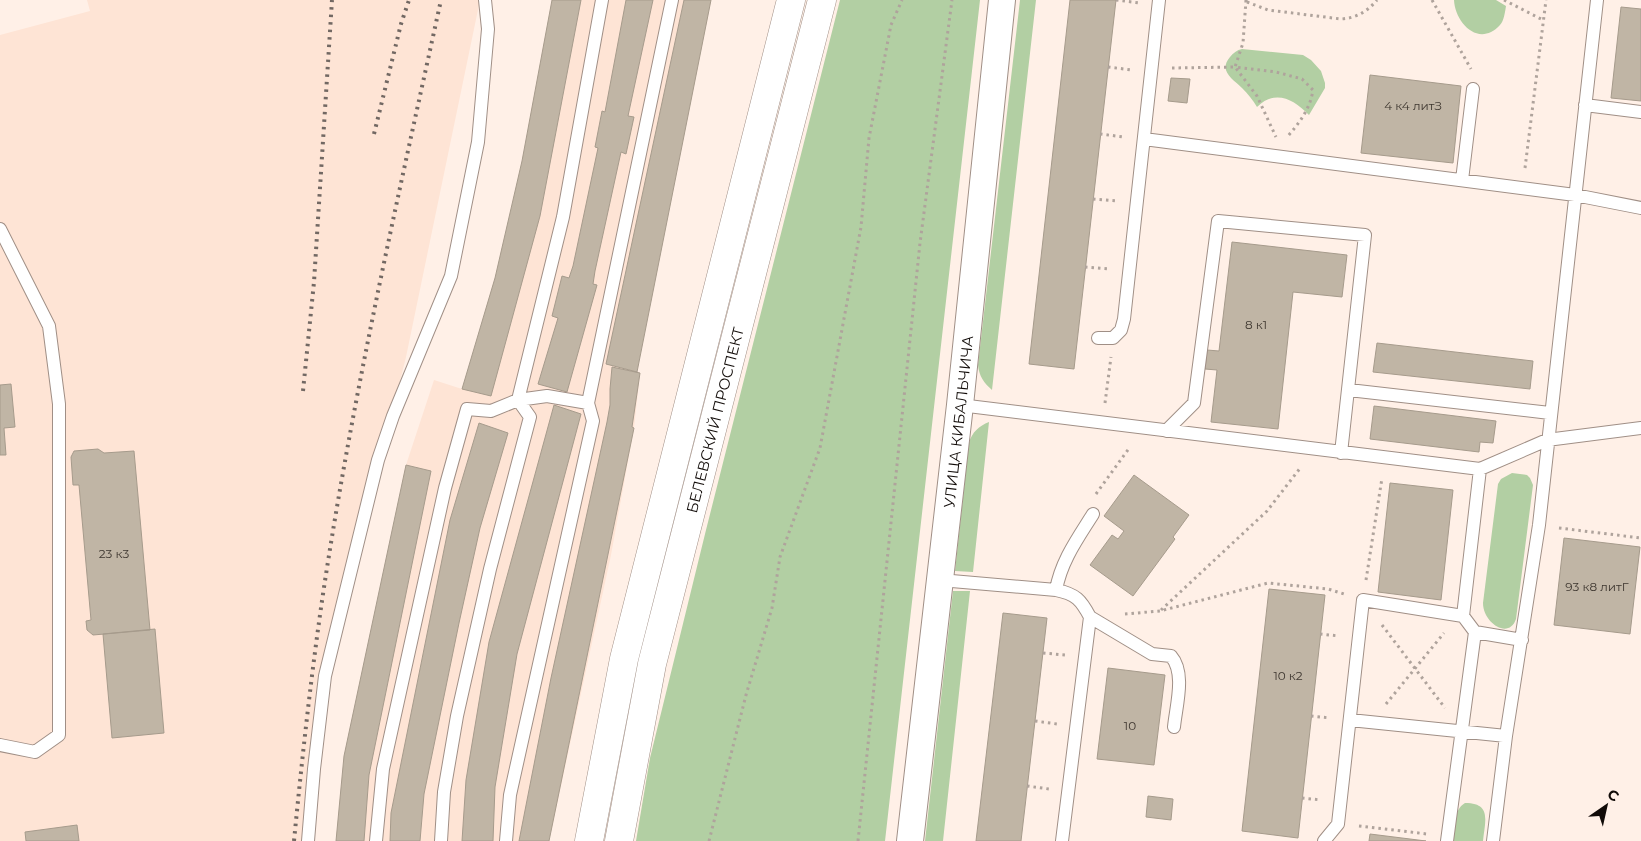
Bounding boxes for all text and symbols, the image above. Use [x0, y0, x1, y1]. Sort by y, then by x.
house number: 4 к4 литЗ [1384, 98, 1442, 113]
house number: 8 к1 [1245, 317, 1267, 332]
street label: БЕЛЕВСКИЙ ПРОСПЕКТ [682, 325, 747, 515]
street label: УЛИЦА КИБАЛЬЧИЧА [939, 335, 977, 509]
house number: 23 к3 [99, 546, 129, 561]
house number: 93 к8 литГ [1565, 579, 1629, 594]
house number: 10 к2 [1273, 668, 1303, 683]
house number: 10 [1124, 718, 1136, 733]
north arrow [1581, 781, 1631, 831]
text: С [1604, 785, 1623, 806]

